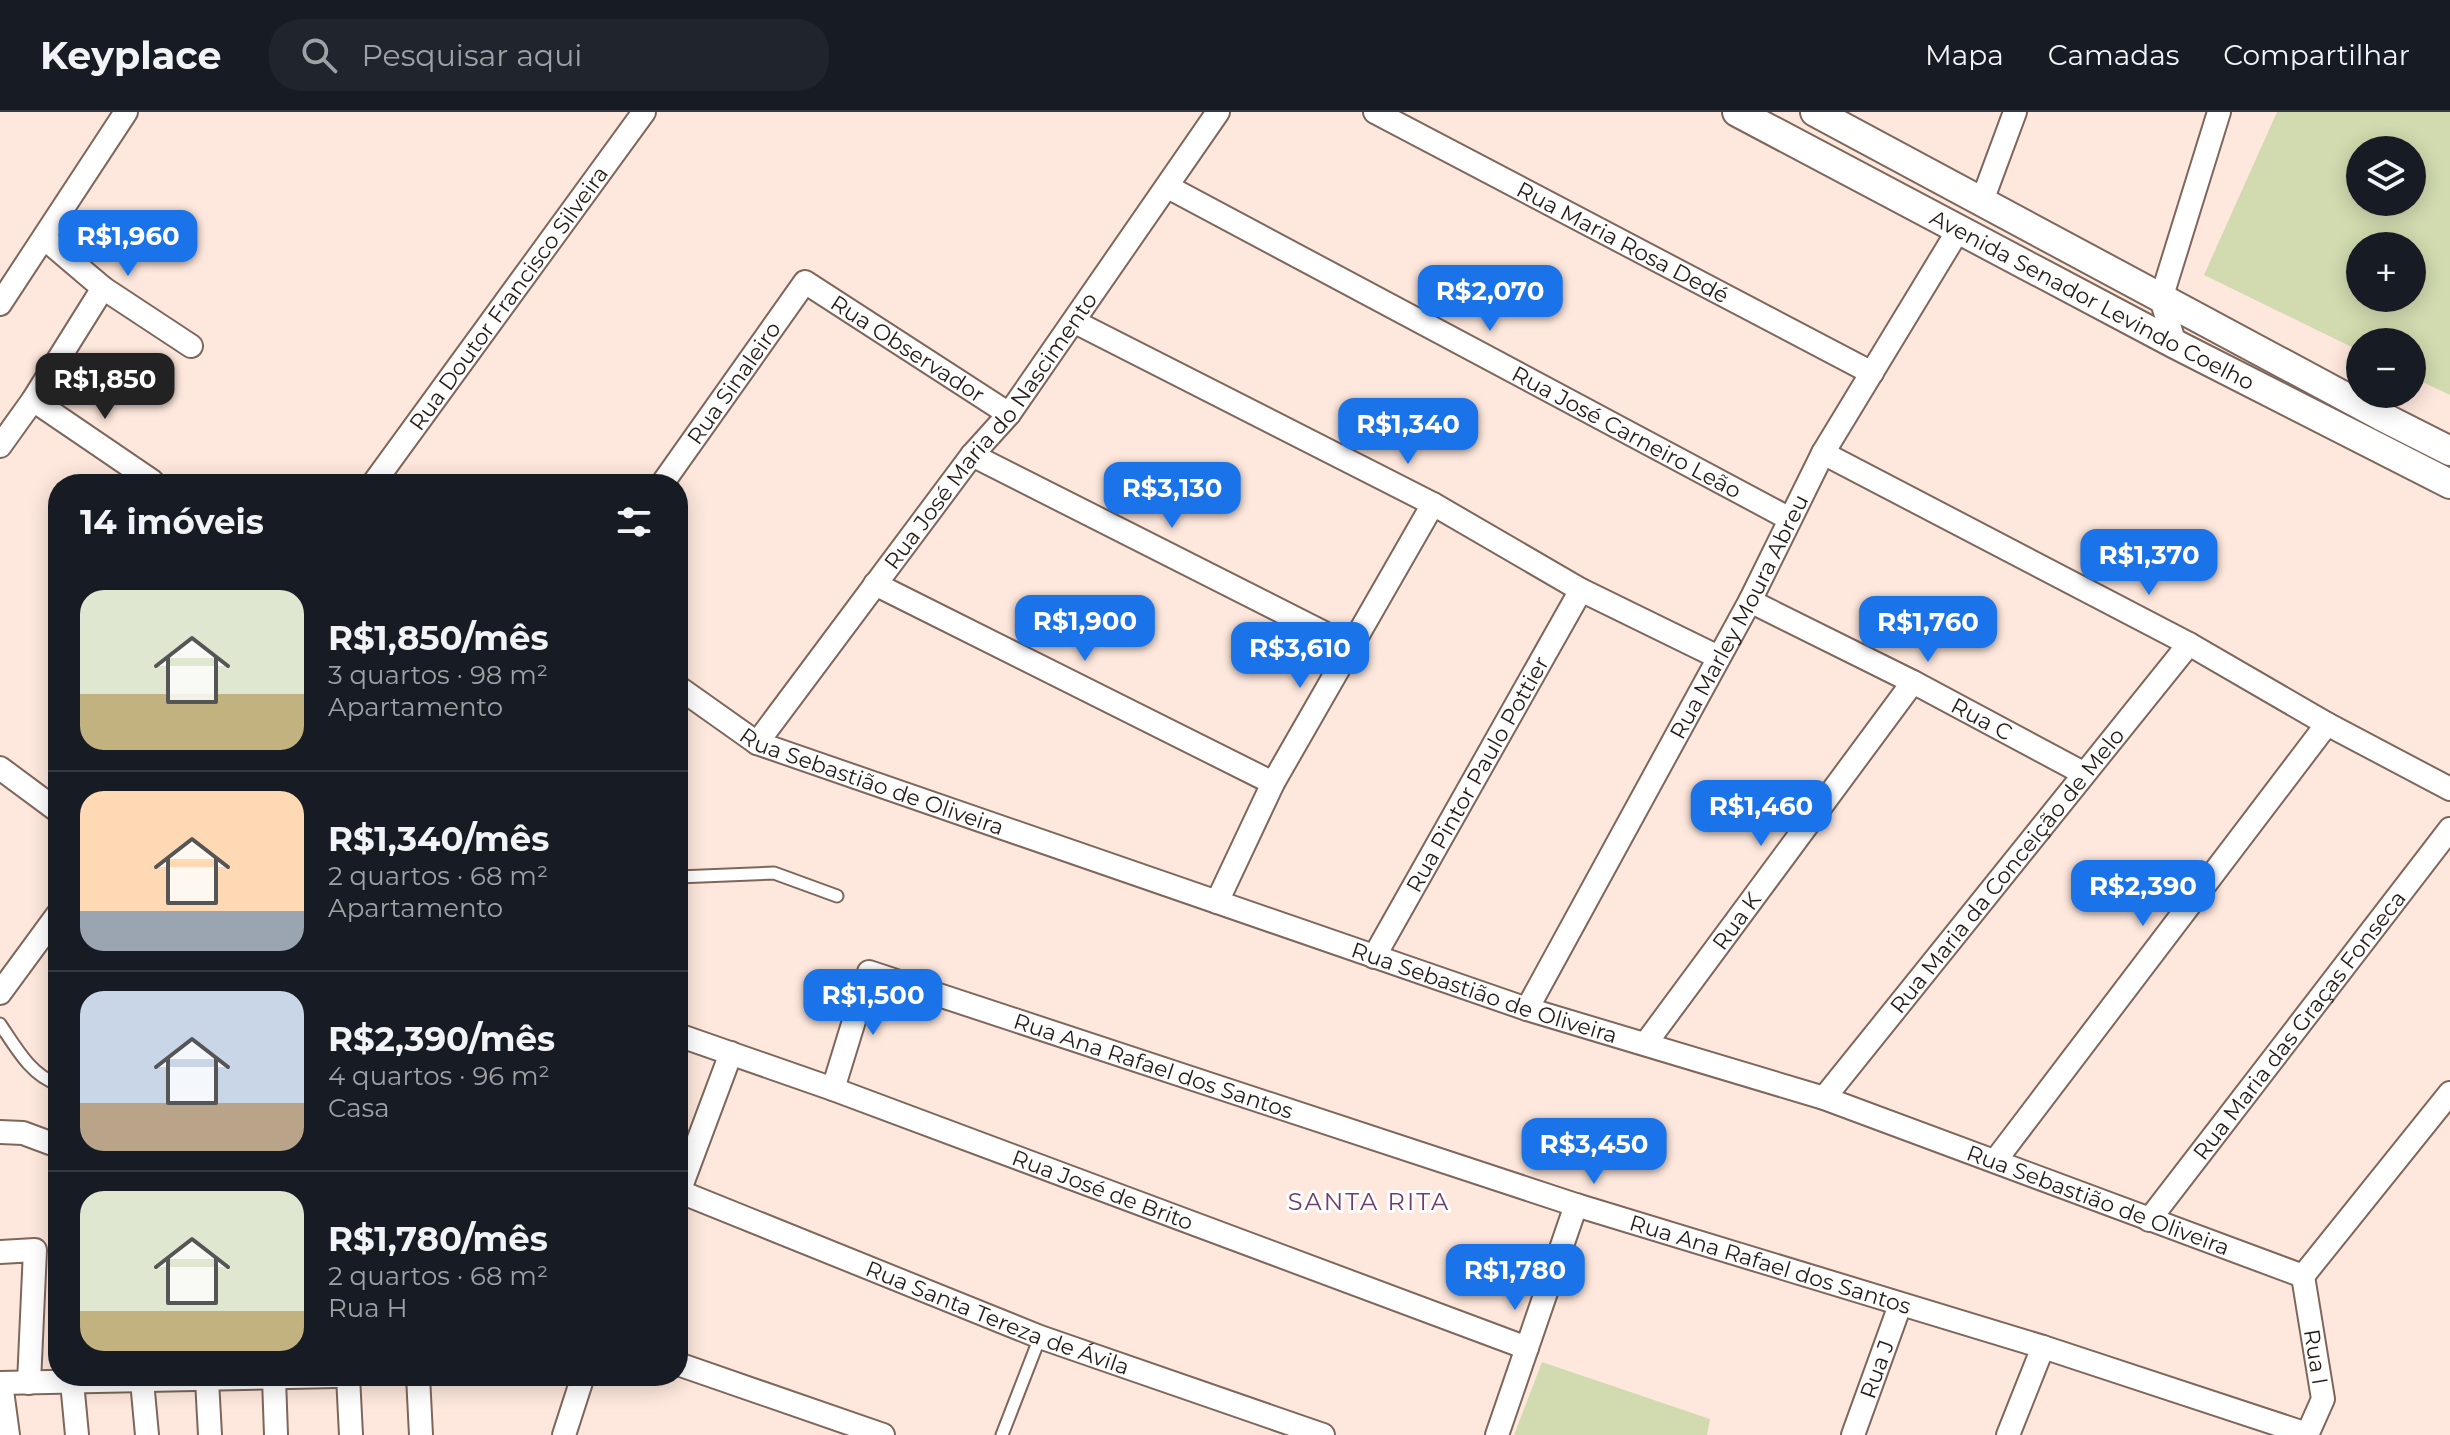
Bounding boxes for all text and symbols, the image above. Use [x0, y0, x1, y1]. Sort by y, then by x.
search box [269, 19, 829, 91]
text: Keyplace [40, 32, 221, 79]
icon: search [297, 33, 341, 77]
text: Pesquisar aqui [361, 37, 582, 74]
text: Mapa [1925, 38, 2004, 72]
text: Camadas [2048, 38, 2179, 72]
text: Compartilhar [2223, 38, 2410, 72]
map controls [2346, 136, 2426, 408]
button: layers [2346, 136, 2426, 216]
street label: Rua Doutor Francisco Silveira [403, 161, 614, 436]
street label: Rua Maria Rosa Dedé [1512, 175, 1734, 309]
street label: Avenida Senador Levindo Coelho [1926, 203, 2259, 396]
pin: R$1,960 [54, 210, 202, 278]
text: R$1,960 [76, 220, 180, 252]
button: + [2346, 232, 2426, 312]
pin: R$2,070 [1416, 265, 1564, 333]
text: R$2,070 [1436, 275, 1544, 307]
street label: Rua José Maria do Nascimento [878, 287, 1103, 575]
street label: Rua Observador [826, 289, 990, 408]
street label: Rua Sinaleiro [681, 316, 786, 449]
button: − [2346, 328, 2426, 408]
pin: R$1,850 [31, 353, 179, 421]
street label: Rua José Carneiro Leão [1507, 360, 1746, 504]
text: R$1,850 [54, 363, 157, 395]
pin: R$1,340 [1334, 398, 1482, 466]
text: R$1,340 [1356, 408, 1460, 440]
pin: R$3,130 [1098, 462, 1246, 530]
text: R$3,130 [1122, 472, 1222, 504]
street label: Rua Marley Moura Abreu [1664, 490, 1814, 744]
icon: filters [612, 500, 656, 544]
text: 14 imóveis [80, 501, 264, 543]
pin: R$1,370 [2075, 529, 2223, 597]
text: R$1,370 [2098, 539, 2200, 571]
pin: R$1,900 [1011, 595, 1159, 663]
pin: R$1,760 [1854, 596, 2002, 664]
text: R$1,900 [1033, 605, 1137, 637]
text: R$1,760 [1877, 606, 1979, 638]
text: R$1,850/mês [328, 617, 548, 659]
icon: home [144, 622, 240, 718]
pin: R$3,610 [1226, 622, 1374, 690]
text: R$3,610 [1249, 632, 1351, 664]
street label: Rua Pintor Paulo Pottier [1400, 651, 1554, 897]
text: 3 quartos · 98 m² [328, 659, 548, 691]
text: Apartamento [328, 691, 503, 723]
street label: Rua C [1947, 692, 2017, 746]
street label: Rua Sebastião de Oliveira [735, 722, 1007, 841]
street label: Rua Maria da Conceição de Melo [1884, 722, 2130, 1019]
pin: R$1,460 [1687, 780, 1835, 848]
text: R$1,460 [1709, 790, 1813, 822]
text: R$1,340/mês [328, 818, 549, 860]
icon: home [144, 823, 240, 919]
text: 2 quartos · 68 m² [328, 860, 548, 892]
pin: R$2,390 [2069, 860, 2217, 928]
text: R$2,390 [2089, 870, 2197, 902]
street label: Rua Maria das Graças Fonseca [2187, 885, 2411, 1165]
street label: Rua K [1706, 886, 1767, 955]
text: Apartamento [328, 892, 503, 924]
street label: Rua Sebastião de Oliveira [1348, 936, 1621, 1049]
pin: R$1,500 [799, 969, 947, 1037]
text: R$1,500 [821, 979, 925, 1011]
street label: Rua Ana Rafael dos Santos [1010, 1007, 1297, 1124]
text: R$2,390/mês [328, 1018, 555, 1060]
icon: home [144, 1023, 240, 1119]
text: 4 quartos · 96 m² [328, 1060, 550, 1092]
text: Casa [328, 1092, 390, 1124]
pin: R$3,450 [1520, 1118, 1668, 1186]
text: R$3,450 [1540, 1128, 1648, 1160]
street label: Rua Sebastião de Oliveira [1963, 1139, 2233, 1261]
street label: Rua José de Brito [1008, 1144, 1197, 1236]
district label: SANTA RITA [1288, 1187, 1450, 1216]
street label: Rua Ana Rafael dos Santos [1627, 1209, 1915, 1320]
text: R$1,780/mês [328, 1218, 548, 1260]
icon: home [144, 1223, 240, 1319]
pin: R$1,780 [1441, 1244, 1589, 1312]
text: R$1,780 [1464, 1254, 1566, 1286]
street label: Rua Santa Tereza de Ávila [862, 1255, 1133, 1380]
text: 2 quartos · 68 m² [328, 1260, 548, 1292]
text: Rua H [328, 1292, 408, 1324]
street label: Rua I [2298, 1327, 2334, 1387]
street label: Rua J [1854, 1336, 1900, 1402]

